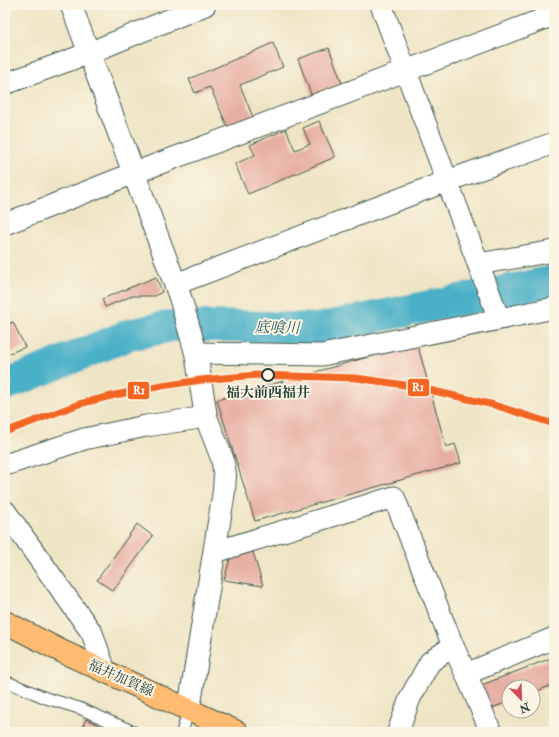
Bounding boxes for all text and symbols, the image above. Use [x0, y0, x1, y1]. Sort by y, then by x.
water label: 底喰川 [254, 318, 302, 338]
marker: 福大前西福井 [261, 368, 275, 382]
line badge: R1 [407, 378, 430, 397]
line badge: R1 [127, 381, 150, 400]
text: R1 [412, 381, 424, 394]
text: R1 [133, 384, 145, 397]
place label: 福大前西福井 [226, 384, 310, 401]
street label: 福井加賀線 [86, 656, 156, 700]
north arrow [501, 679, 541, 719]
text: N [517, 699, 533, 716]

